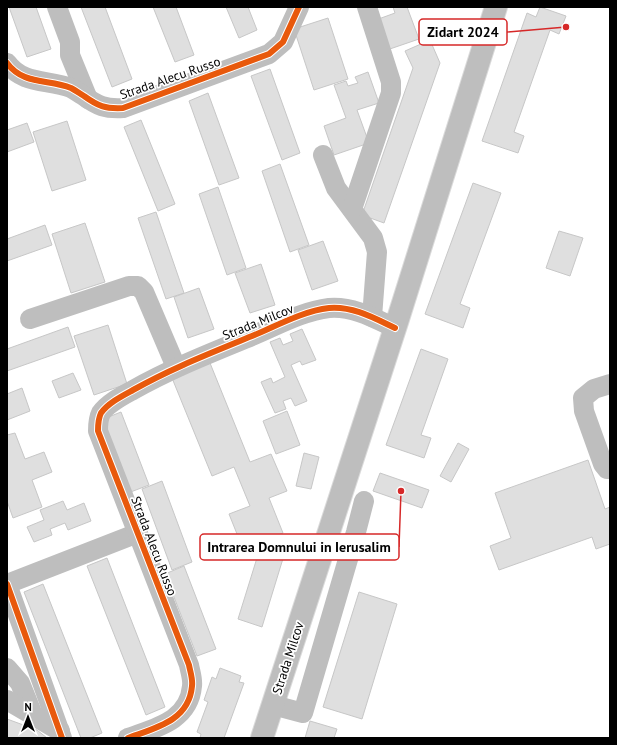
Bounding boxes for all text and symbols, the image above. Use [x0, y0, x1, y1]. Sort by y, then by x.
callout: Zidart 2024 [419, 19, 507, 45]
text: Zidart 2024 [427, 23, 499, 41]
street label: Strada Alecu Russo [117, 53, 223, 103]
street label: Strada Milcov [220, 300, 297, 344]
street label: Strada Alecu Russo [127, 494, 181, 598]
callout: Intrarea Domnului in Ierusalim [200, 534, 399, 560]
text: Intrarea Domnului in Ierusalim [207, 538, 391, 556]
street label: Strada Milcov [268, 619, 308, 696]
north arrow [8, 697, 48, 737]
text: N [24, 700, 32, 714]

